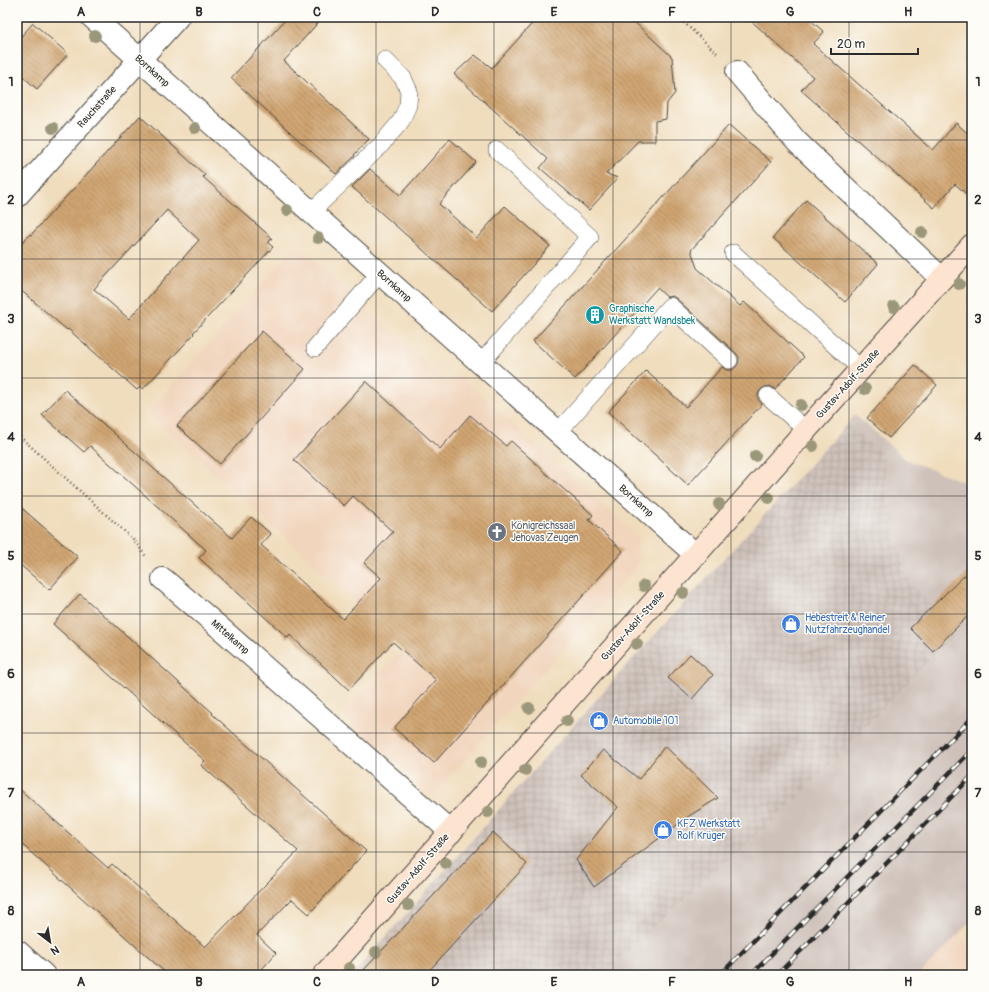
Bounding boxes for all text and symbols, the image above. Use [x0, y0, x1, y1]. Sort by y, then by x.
text: A [77, 4, 86, 20]
text: B [195, 4, 203, 20]
text: C [313, 4, 321, 20]
text: D [431, 4, 439, 20]
text: E [551, 4, 558, 20]
text: F [668, 4, 676, 20]
text: G [786, 4, 795, 20]
text: H [904, 4, 912, 20]
scale bar [831, 30, 918, 56]
text: 20 m [837, 37, 866, 52]
street label: Bornkamp [132, 52, 172, 90]
text: 1 [8, 74, 14, 90]
text: 1 [975, 74, 981, 90]
street label: Rauchstraße [75, 84, 119, 130]
text: 2 [7, 192, 15, 208]
text: 2 [974, 192, 982, 208]
street label: Bornkamp [374, 267, 414, 305]
place label: Graphische Werkstatt Wandsbek [609, 303, 696, 327]
building icon: Graphische Werkstatt Wandsbek [584, 304, 606, 326]
text: 3 [7, 311, 15, 327]
text: 3 [974, 311, 982, 327]
street label: Gustav-Adolf-Straße [814, 347, 882, 421]
text: 4 [7, 429, 15, 445]
text: 4 [974, 429, 982, 445]
street label: Bornkamp [616, 482, 656, 520]
place label: Königreichssaal Jehovas Zeugen [511, 520, 579, 544]
church icon: Königreichssaal Jehovas Zeugen [486, 521, 508, 543]
text: 5 [7, 548, 15, 564]
text: 5 [974, 548, 982, 564]
street label: Gustav-Adolf-Straße [599, 589, 667, 663]
place label: Hebestreit & Reiner Nutzfahrzeughandel [805, 612, 890, 636]
shop icon: Hebestreit & Reiner Nutzfahrzeughandel [780, 613, 802, 635]
street label: Mittelkamp [208, 617, 252, 657]
text: 6 [7, 666, 15, 682]
text: 6 [974, 666, 982, 682]
shop icon: Automobile 101 [588, 710, 610, 732]
place label: Automobile 101 [613, 715, 678, 727]
text: 7 [8, 785, 15, 801]
text: 7 [975, 785, 982, 801]
place label: KFZ Werkstatt Rolf Krüger [677, 818, 741, 842]
shop icon: KFZ Werkstatt Rolf Krüger [652, 819, 674, 841]
street label: Gustav-Adolf-Straße [384, 831, 452, 907]
text: 8 [8, 903, 15, 919]
text: 8 [975, 903, 982, 919]
north arrow [30, 922, 70, 962]
text: N [48, 943, 61, 958]
text: A [77, 974, 86, 990]
text: B [195, 974, 203, 990]
text: C [313, 974, 321, 990]
text: D [431, 974, 439, 990]
text: E [551, 974, 558, 990]
text: F [668, 974, 676, 990]
text: G [786, 974, 795, 990]
text: H [904, 974, 912, 990]

